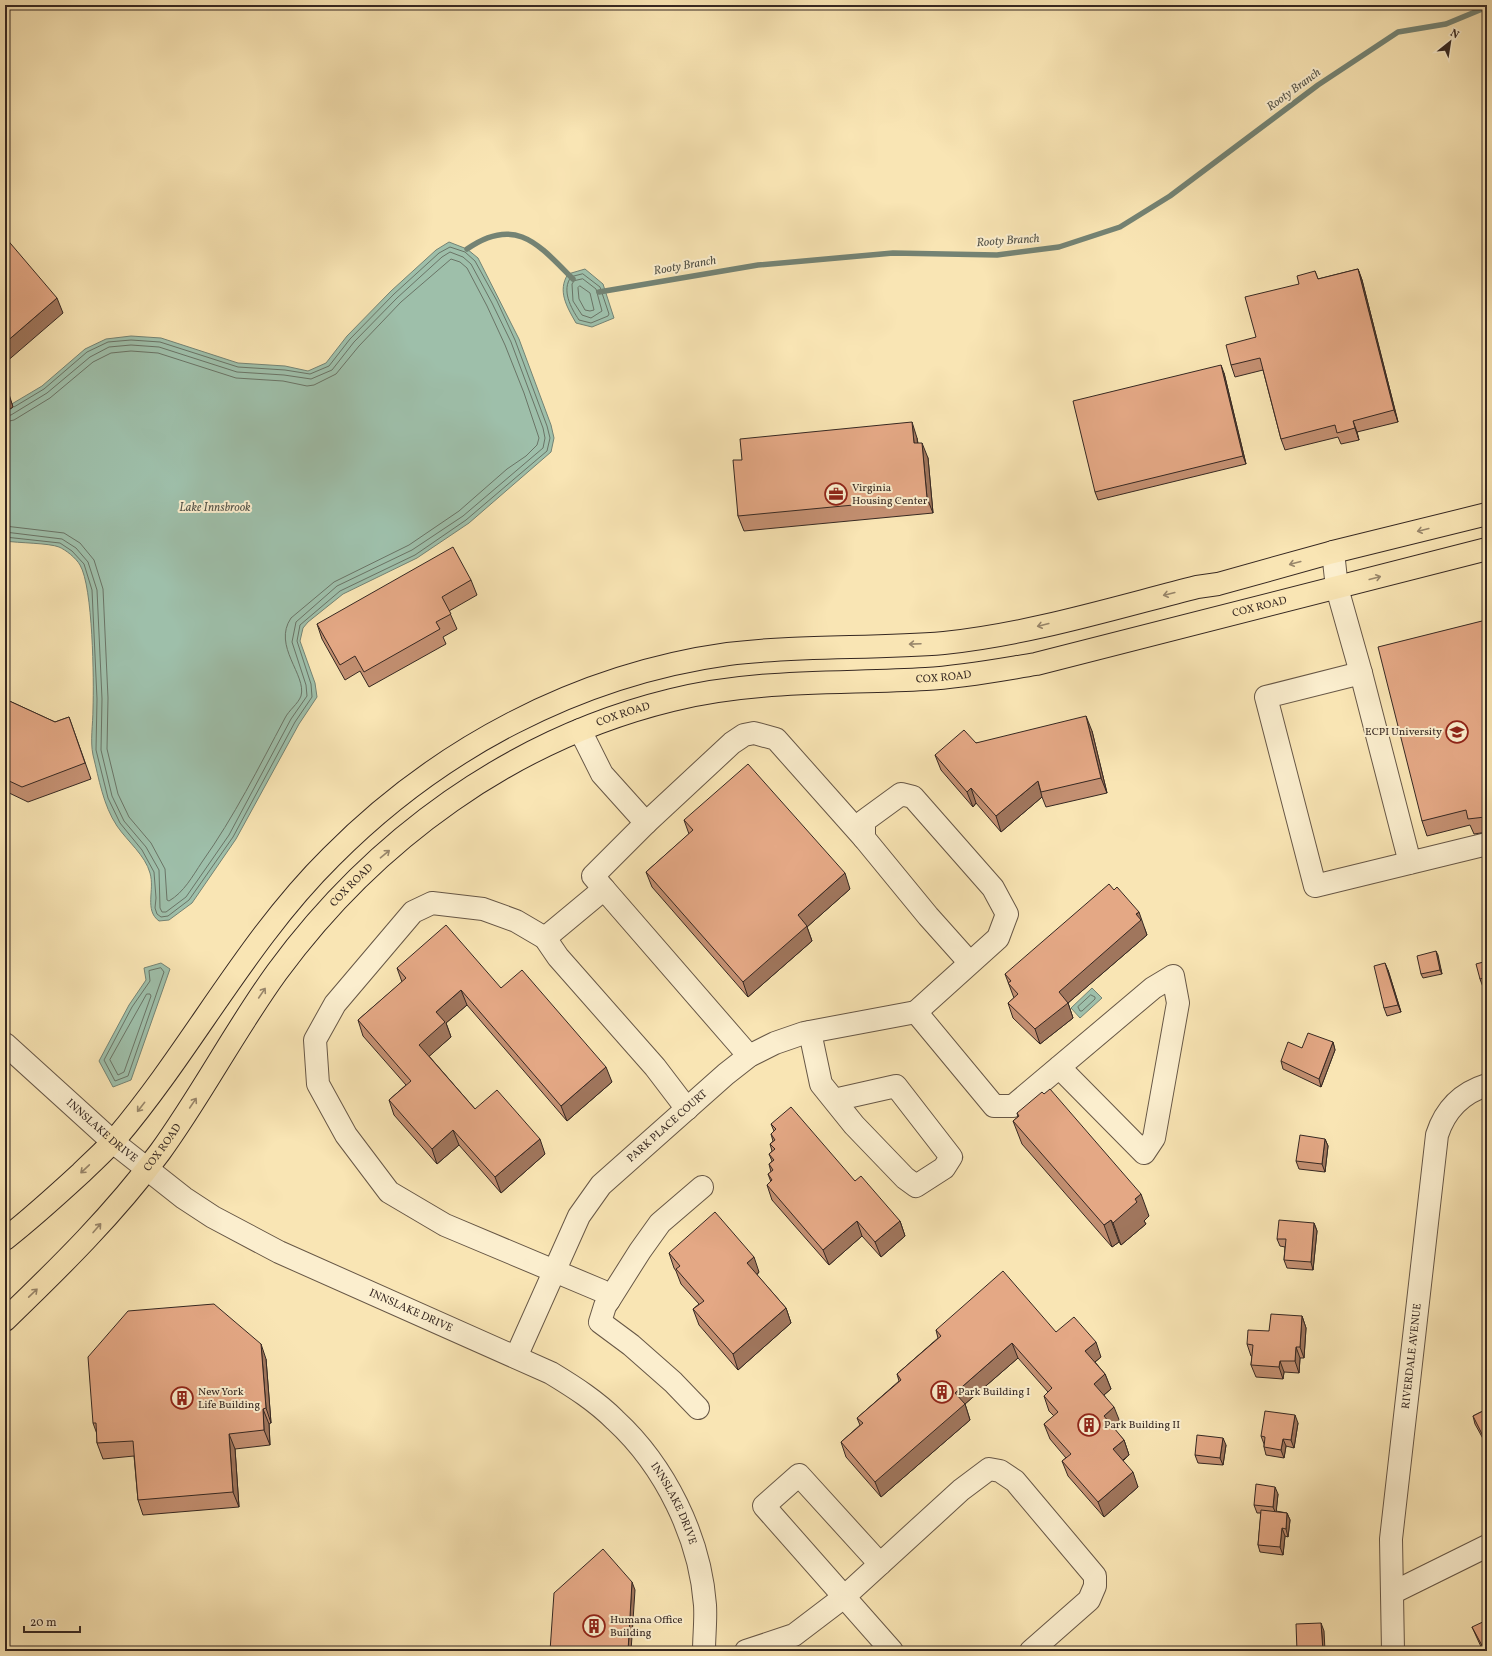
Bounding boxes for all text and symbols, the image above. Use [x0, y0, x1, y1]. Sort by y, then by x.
north arrow [1430, 22, 1470, 62]
text: N [1447, 26, 1461, 43]
water label: Rooty Branch [1264, 65, 1324, 115]
water label: Rooty Branch [976, 231, 1040, 251]
water label: Rooty Branch [652, 253, 718, 279]
office icon: Virginia Housing Center [823, 481, 849, 507]
place label: Virginia Housing Center [852, 481, 928, 509]
water label: Lake Innsbrook [179, 500, 251, 516]
one-way arrow [1417, 527, 1430, 534]
one-way arrow [1289, 560, 1302, 567]
one-way arrow [1368, 574, 1381, 581]
one-way arrow [1163, 591, 1176, 598]
street label: COX ROAD [1231, 593, 1288, 621]
one-way arrow [1037, 622, 1050, 630]
one-way arrow [909, 640, 922, 648]
street label: COX ROAD [915, 667, 972, 687]
street label: COX ROAD [594, 699, 652, 730]
school or university icon: ECPI University [1444, 719, 1470, 745]
place label: ECPI University [1365, 725, 1442, 740]
one-way arrow [380, 849, 390, 858]
street label: COX ROAD [327, 860, 376, 910]
one-way arrow [259, 987, 267, 999]
street label: PARK PLACE COURT [624, 1086, 711, 1166]
street label: INNSLAKE DRIVE [63, 1096, 141, 1166]
one-way arrow [189, 1098, 197, 1109]
one-way arrow [137, 1102, 146, 1113]
street label: COX ROAD [140, 1121, 185, 1175]
one-way arrow [80, 1164, 90, 1174]
one-way arrow [93, 1223, 102, 1234]
street label: INNSLAKE DRIVE [367, 1285, 455, 1336]
one-way arrow [28, 1288, 38, 1298]
street label: RIVERDALE AVENUE [1398, 1302, 1425, 1410]
building icon: Park Building I [929, 1379, 955, 1405]
building icon: New York Life Building [169, 1385, 195, 1411]
place label: New York Life Building [198, 1385, 260, 1413]
place label: Park Building I [958, 1385, 1030, 1400]
building icon: Park Building II [1076, 1412, 1102, 1438]
place label: Park Building II [1104, 1418, 1180, 1433]
street label: INNSLAKE DRIVE [647, 1459, 700, 1547]
scale bar [24, 1608, 80, 1634]
building icon: Humana Office Building [581, 1613, 607, 1639]
place label: Humana Office Building [610, 1613, 683, 1641]
text: 20 m [30, 1615, 57, 1631]

